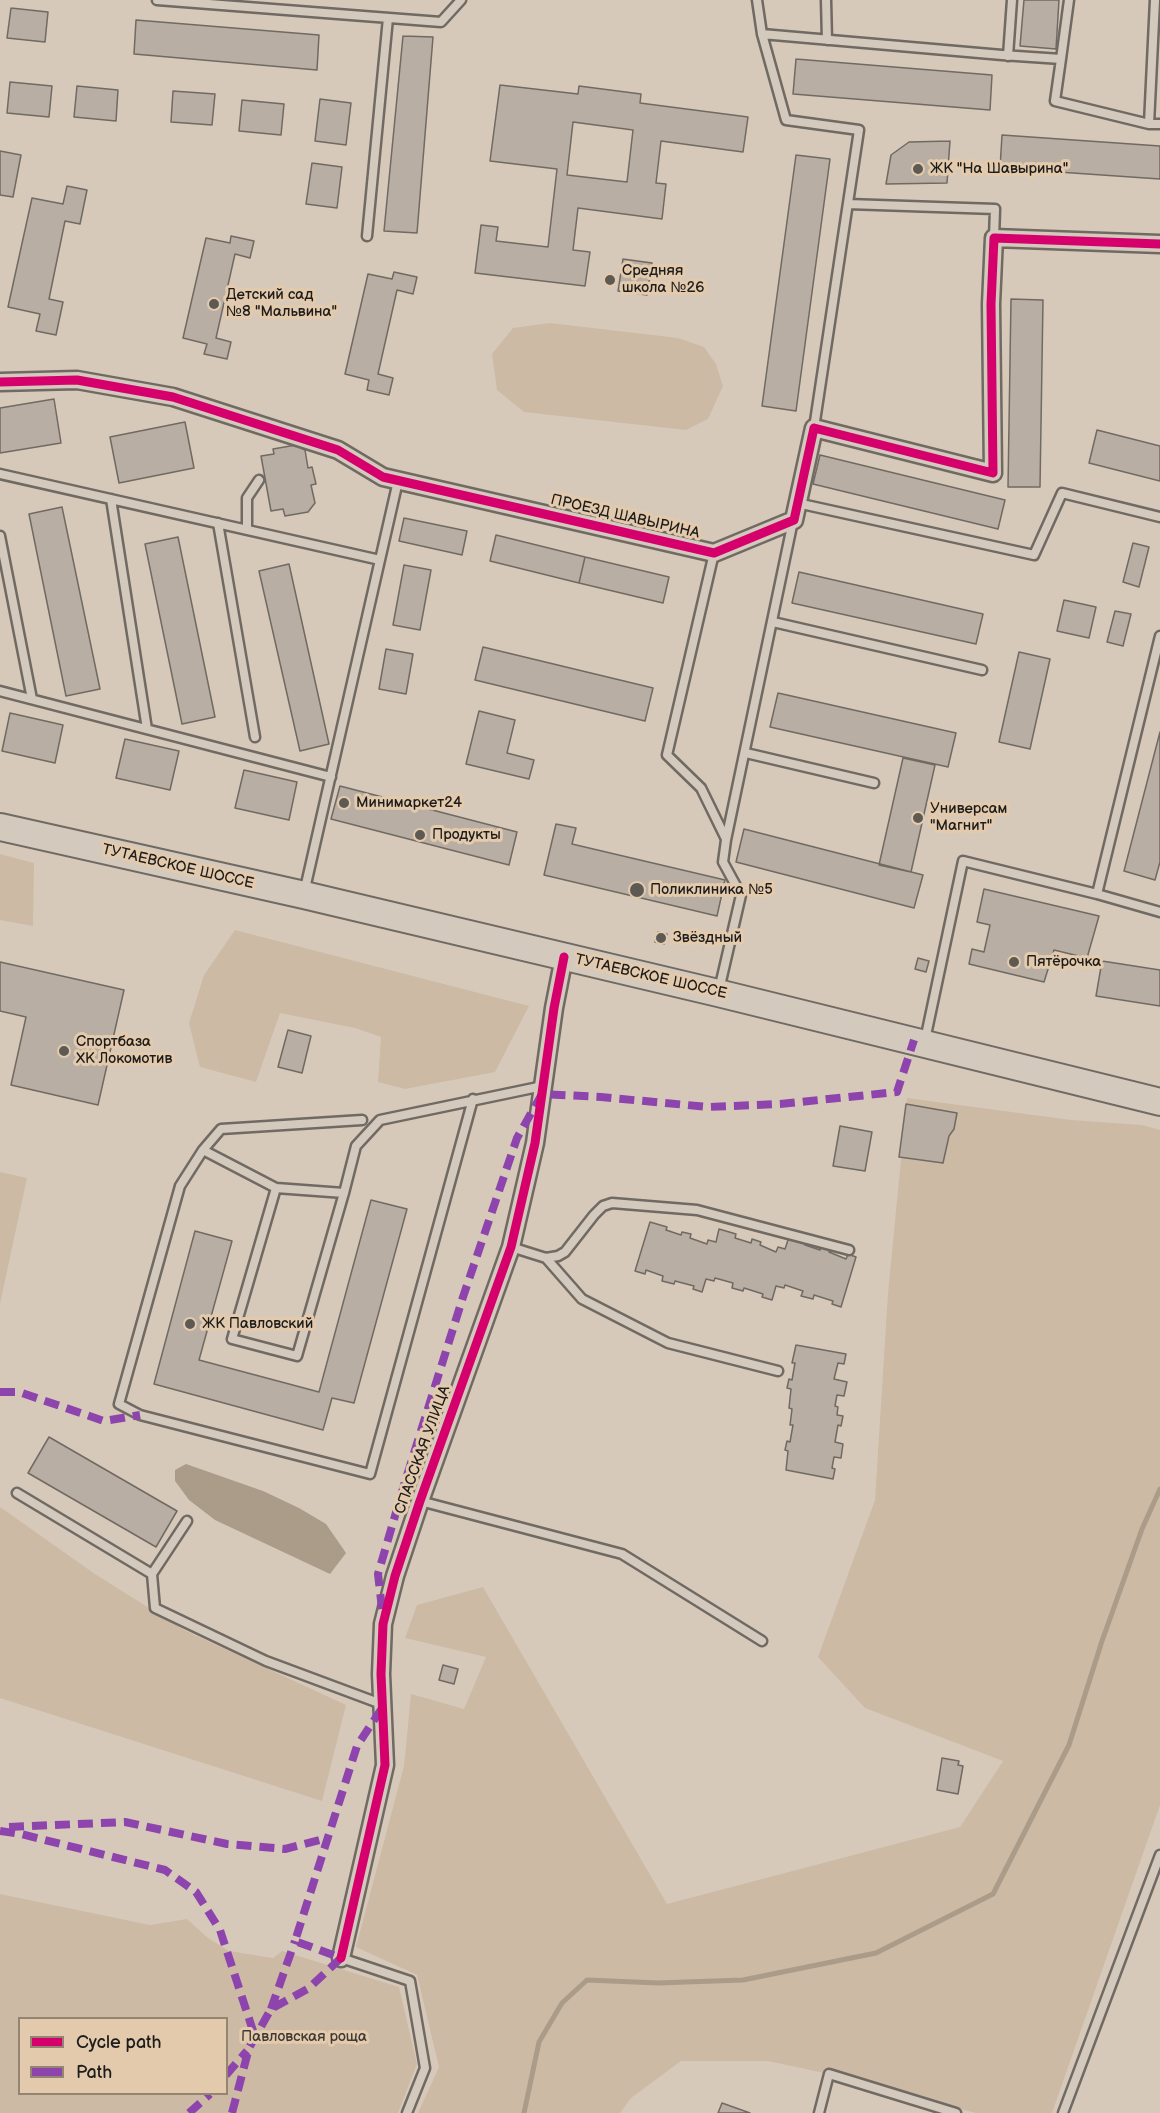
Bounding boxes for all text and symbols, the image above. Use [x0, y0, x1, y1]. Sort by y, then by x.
place label: ЖК "На Шавырина" [930, 160, 1068, 178]
marker: ЖК "На Шавырина" [911, 162, 925, 176]
place label: Средняя школа №26 [622, 262, 705, 297]
marker: Средняя школа №26 [603, 273, 617, 287]
place label: Детский сад №8 "Мальвина" [226, 286, 337, 321]
marker: Детский сад №8 "Мальвина" [207, 297, 221, 311]
street label: ПРОЕЗД ШАВЫРИНА [549, 491, 701, 543]
place label: Минимаркет24 [356, 794, 462, 812]
marker: Минимаркет24 [337, 796, 351, 810]
place label: Универсам "Магнит" [930, 800, 1007, 835]
marker: Универсам "Магнит" [911, 811, 925, 825]
place label: Продукты [432, 826, 501, 844]
marker: Продукты [413, 828, 427, 842]
street label: ТУТАЕВСКОЕ ШОССЕ [100, 841, 256, 893]
marker: Поликлиника №5 [628, 881, 646, 899]
place label: Поликлиника №5 [650, 881, 773, 899]
place label: Звёздный [673, 929, 742, 947]
marker: Звёздный [654, 931, 668, 945]
street label: ТУТАЕВСКОЕ ШОССЕ [573, 951, 729, 1003]
place label: Пятёрочка [1026, 953, 1101, 971]
marker: Пятёрочка [1007, 955, 1021, 969]
place label: Спортбаза ХК Локомотив [76, 1033, 172, 1068]
marker: Спортбаза ХК Локомотив [57, 1044, 71, 1058]
place label: ЖК Павловский [202, 1315, 313, 1333]
marker: ЖК Павловский [183, 1317, 197, 1331]
street label: СПАССКАЯ УЛИЦА [391, 1383, 455, 1517]
legend [18, 2017, 228, 2095]
park label: Павловская роща [241, 2028, 367, 2046]
text: Cycle path [76, 2032, 162, 2053]
text: Path [76, 2062, 112, 2083]

